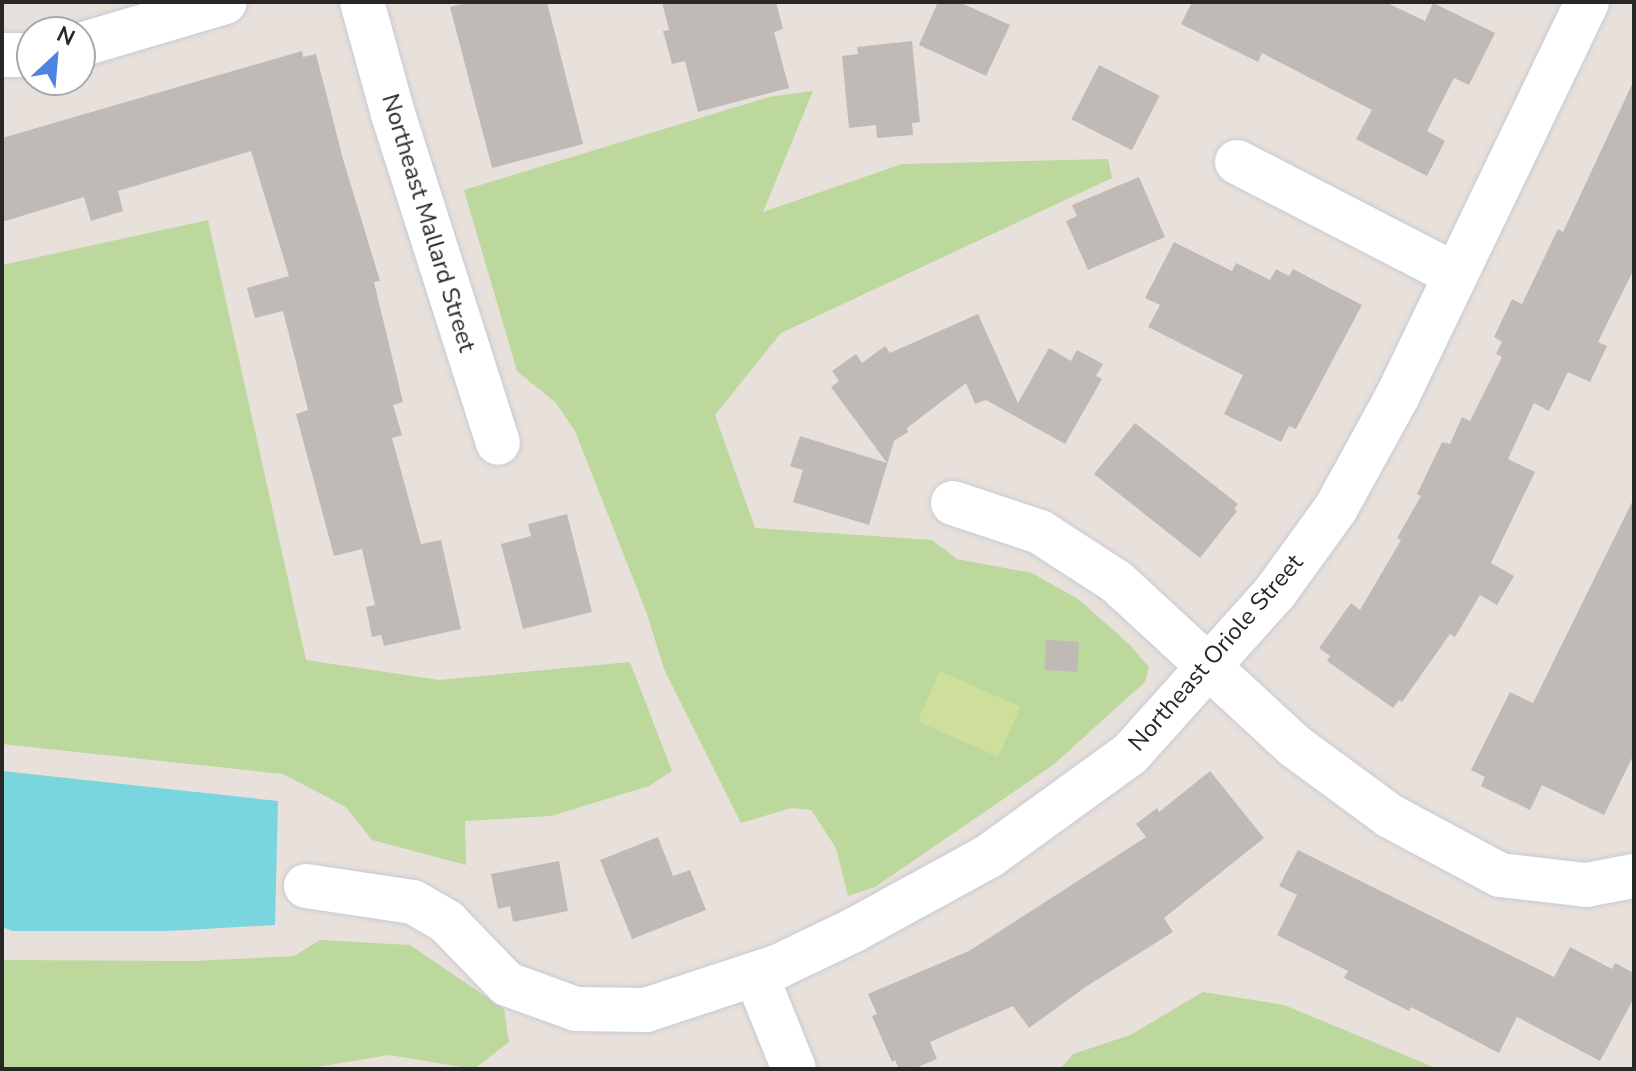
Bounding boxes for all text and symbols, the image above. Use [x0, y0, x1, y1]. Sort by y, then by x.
north arrow [16, 16, 96, 96]
text: N [52, 19, 80, 53]
street label: Northeast Mallard Street [375, 91, 481, 355]
street label: Northeast Oriole Street [1123, 549, 1309, 757]

